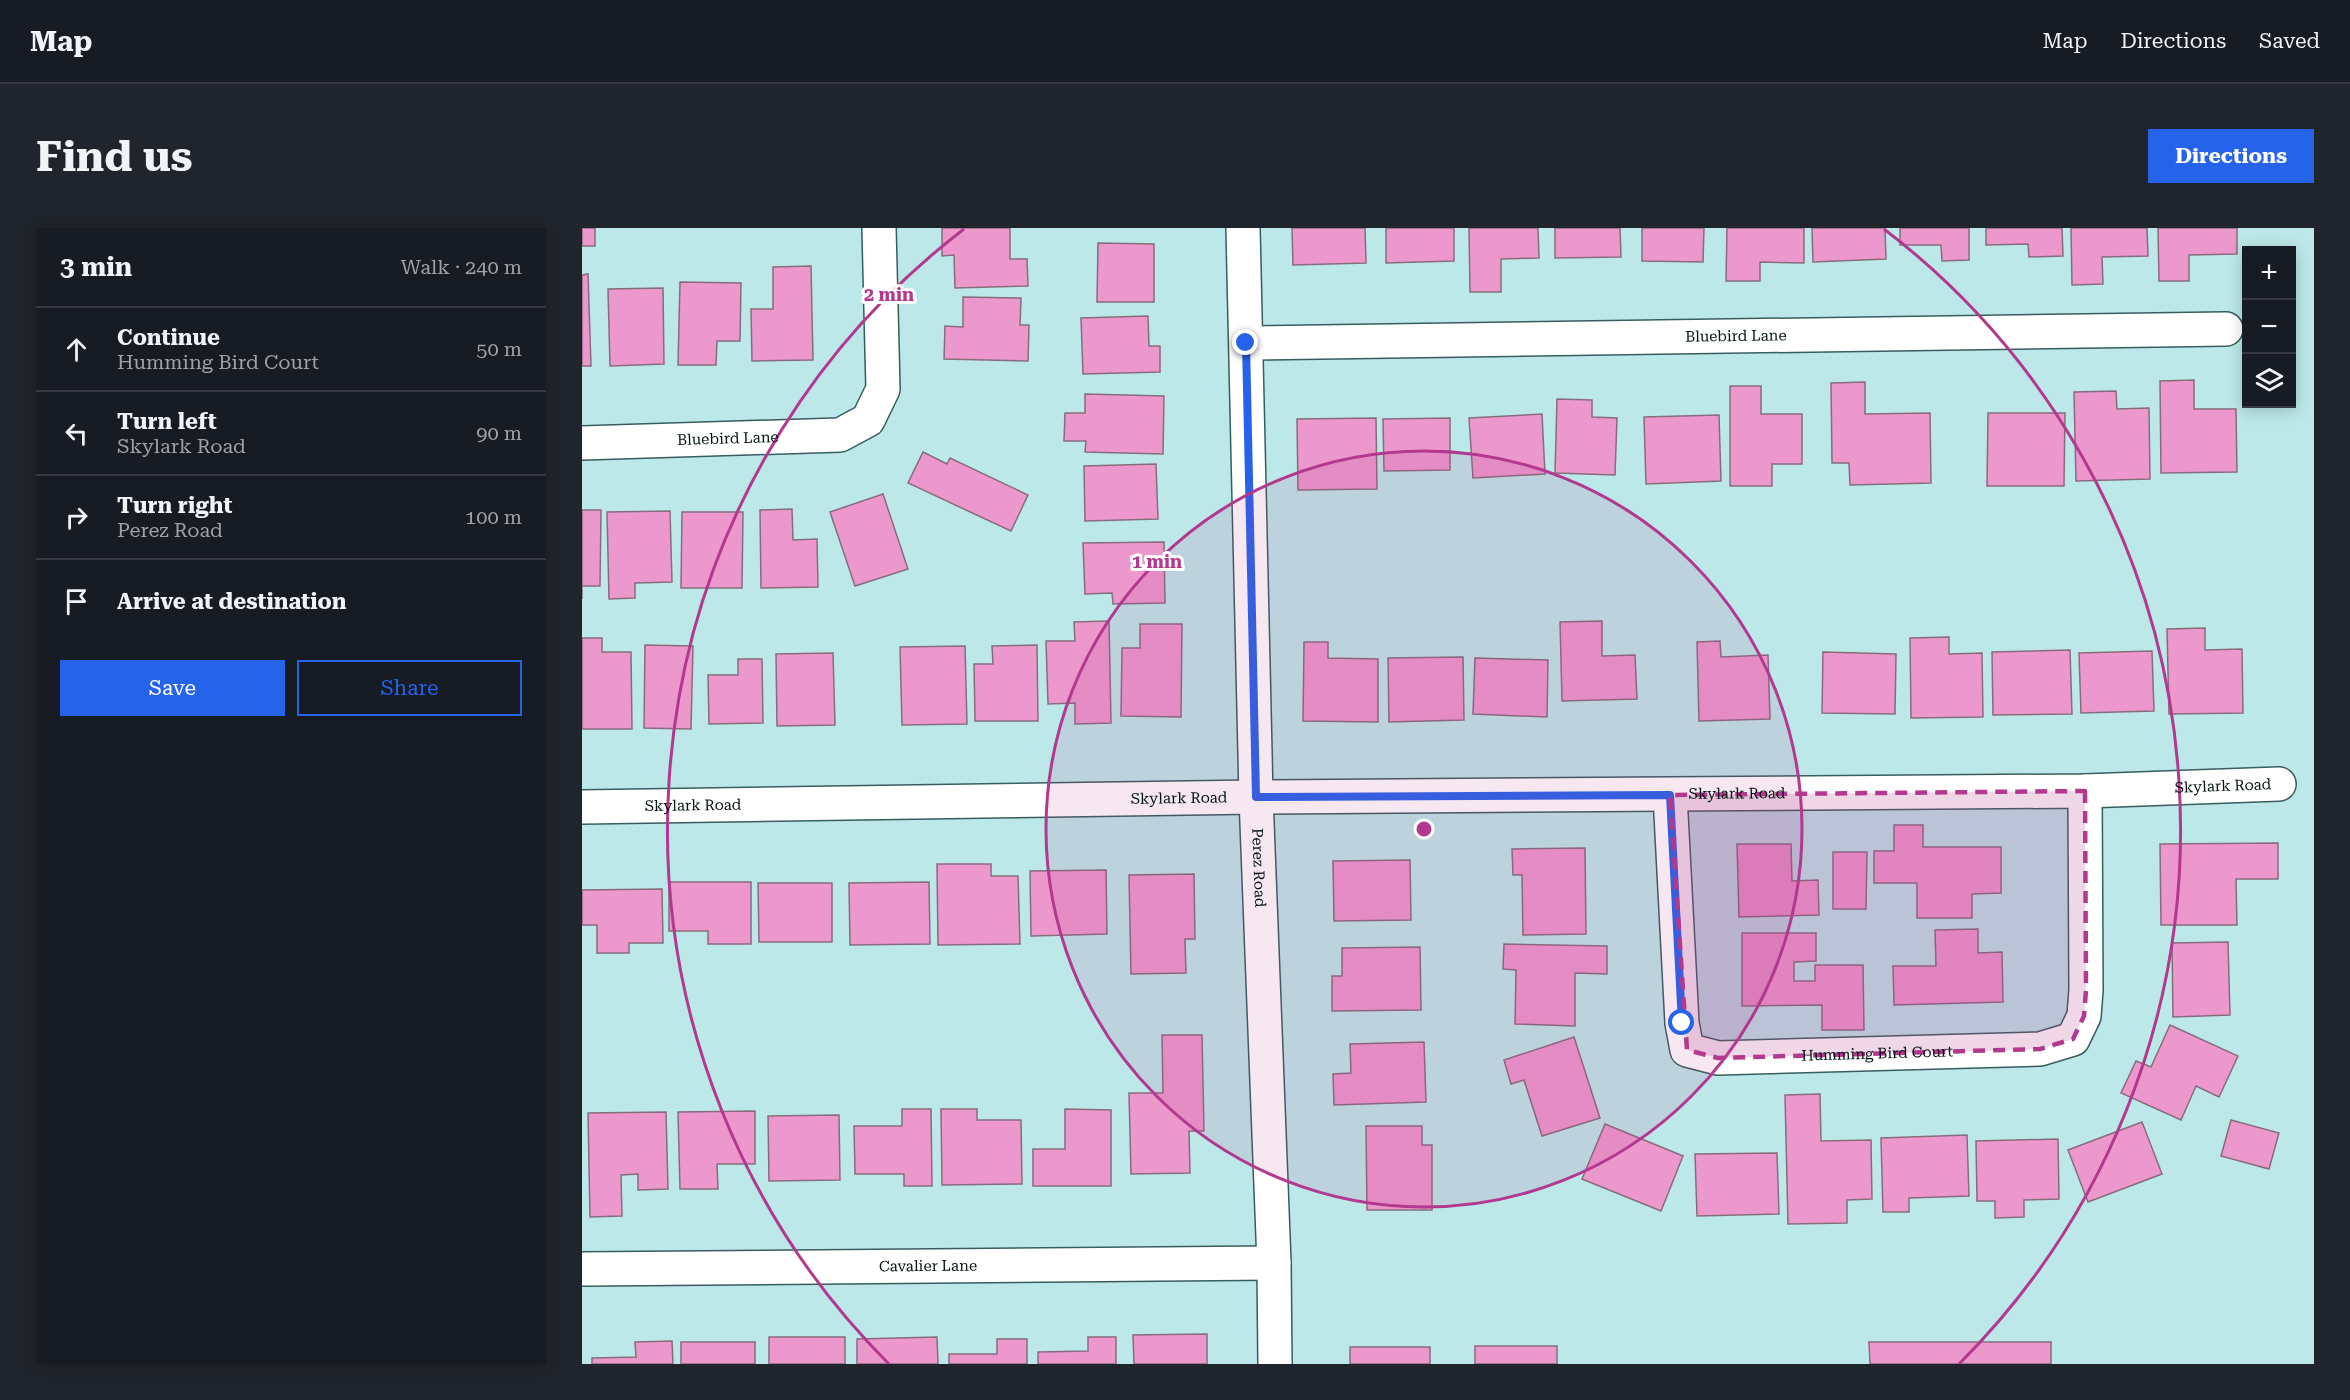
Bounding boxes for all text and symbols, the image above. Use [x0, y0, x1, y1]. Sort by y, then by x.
text: Map [30, 25, 92, 58]
text: Map [2043, 29, 2087, 53]
text: Directions [2120, 29, 2226, 53]
text: Saved [2259, 29, 2320, 53]
button: Directions [2148, 129, 2314, 183]
text: Find us [36, 132, 193, 181]
map controls [2242, 246, 2296, 408]
button: + [2242, 246, 2296, 300]
text: 3 min [60, 252, 132, 282]
text: Walk · 240 m [401, 255, 522, 279]
text: 2 min [864, 284, 914, 305]
button: − [2242, 300, 2296, 354]
text: Continue [117, 325, 220, 350]
street label: Bluebird Lane [1685, 326, 1787, 346]
route end [1232, 329, 1258, 355]
icon: ahead [60, 333, 93, 366]
text: 50 m [476, 337, 522, 361]
text: Humming Bird Court [117, 350, 319, 374]
button: layers [2242, 354, 2296, 408]
text: Turn left [117, 409, 217, 434]
icon: left [60, 417, 93, 450]
text: 90 m [476, 421, 522, 445]
street label: Bluebird Lane [677, 428, 779, 449]
text: Skylark Road [117, 434, 246, 458]
text: Turn right [117, 493, 232, 518]
icon: right [60, 501, 93, 534]
text: 100 m [465, 505, 522, 529]
text: Perez Road [117, 518, 223, 542]
text: 1 min [1132, 551, 1182, 572]
icon: arrive [60, 585, 93, 618]
text: Arrive at destination [117, 589, 346, 614]
button: Save [60, 660, 285, 716]
button: Share [297, 660, 522, 716]
street label: Skylark Road [2174, 775, 2272, 797]
street label: Skylark Road [1688, 784, 1786, 803]
street label: Skylark Road [1130, 788, 1228, 808]
street label: Skylark Road [644, 796, 742, 815]
centre of rings [1414, 819, 1434, 839]
street label: Perez Road [1248, 828, 1269, 908]
route start [1668, 1009, 1694, 1035]
street label: Humming Bird Court [1801, 1042, 1954, 1065]
street label: Cavalier Lane [879, 1257, 977, 1275]

